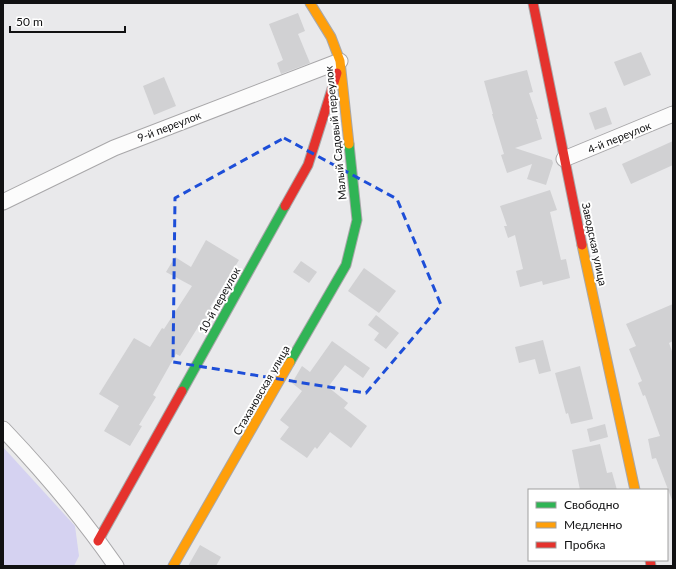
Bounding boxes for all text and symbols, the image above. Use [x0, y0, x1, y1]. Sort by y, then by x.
scale bar [10, 8, 125, 34]
text: 50 m [16, 14, 43, 29]
street label: Малый Садовый переулок [321, 65, 349, 201]
street label: 9-й переулок [135, 108, 203, 144]
street label: 4-й переулок [586, 118, 653, 156]
street label: Заводская улица [580, 201, 610, 287]
street label: 10-й переулок [196, 265, 243, 335]
street label: Стахановская улица [230, 343, 292, 437]
legend [528, 489, 668, 561]
text: Свободно [564, 497, 620, 512]
text: Медленно [564, 517, 623, 532]
text: Пробка [564, 537, 605, 552]

